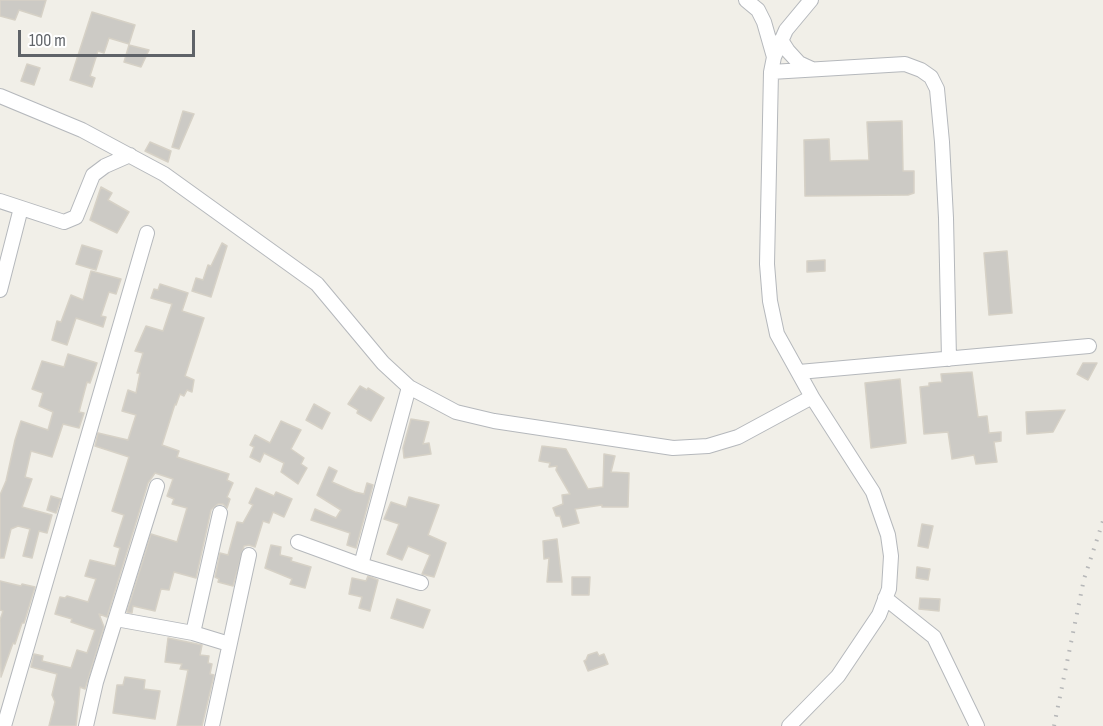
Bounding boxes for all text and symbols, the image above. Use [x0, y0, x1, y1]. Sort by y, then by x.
scale bar [21, 18, 198, 56]
text: 100 m [29, 30, 66, 51]

